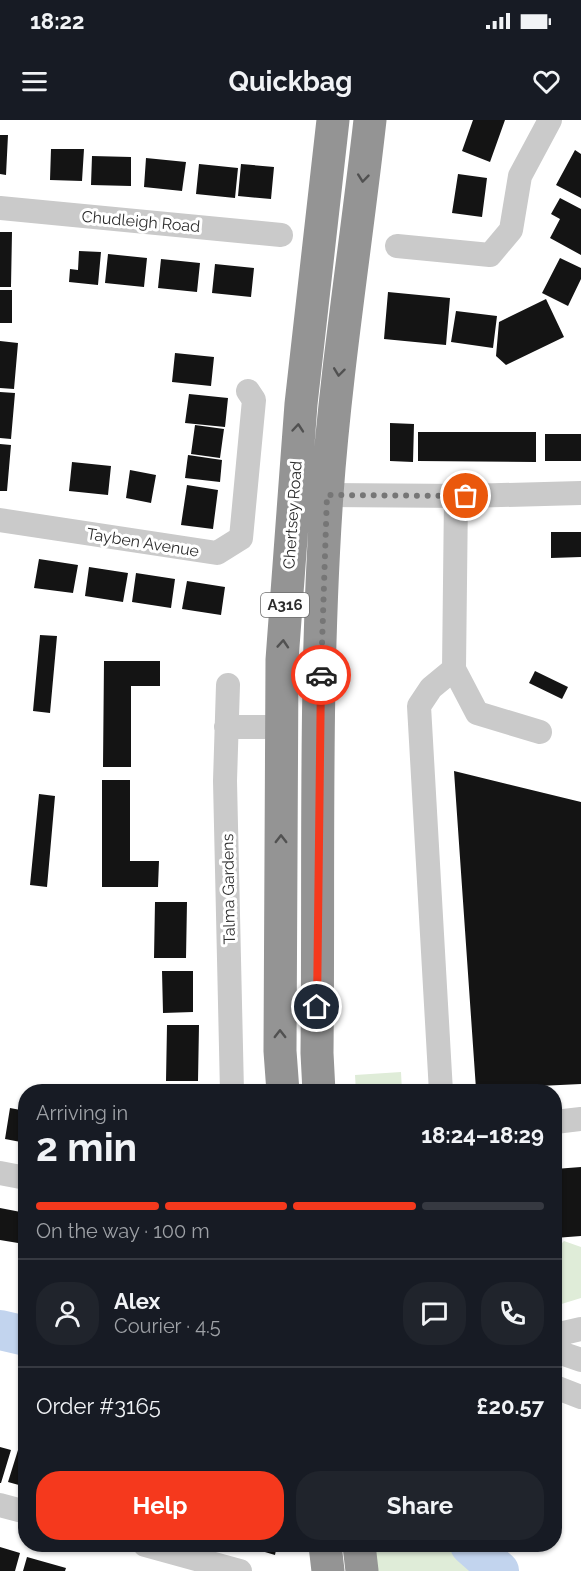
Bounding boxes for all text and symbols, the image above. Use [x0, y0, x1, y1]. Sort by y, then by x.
text: 18:22 [30, 8, 84, 34]
icon: menu [18, 65, 51, 98]
icon: heart [530, 65, 563, 98]
text: Quickbag [229, 66, 352, 97]
one-way arrow [357, 174, 370, 183]
street label: Chudleigh Road [81, 207, 201, 236]
one-way arrow [334, 367, 346, 376]
one-way arrow [292, 424, 305, 433]
street label: Chertsey Road [279, 460, 306, 570]
pin [440, 470, 491, 521]
icon: bag [449, 479, 482, 512]
street label: Tayben Avenue [85, 524, 200, 561]
road number: A316 [261, 593, 309, 617]
one-way arrow [276, 639, 289, 648]
courier [291, 645, 351, 705]
icon: car [305, 659, 338, 692]
street label: Talma Gardens [218, 833, 239, 944]
one-way arrow [275, 834, 287, 843]
pin [291, 981, 342, 1032]
icon: home [300, 990, 333, 1023]
one-way arrow [274, 1029, 286, 1038]
text: Arriving in [36, 1101, 128, 1125]
text: 18:24–18:29 [421, 1122, 544, 1148]
text: 2 min [36, 1124, 137, 1170]
text: On the way · 100 m [36, 1219, 210, 1243]
button: person [36, 1282, 99, 1345]
button: chat [403, 1282, 466, 1345]
button: phone [481, 1282, 544, 1345]
text: Alex [114, 1288, 160, 1314]
text: Courier · 4.5 [114, 1314, 221, 1338]
text: Order #3165 [36, 1393, 161, 1419]
text: £20.57 [477, 1393, 544, 1419]
button: Help [36, 1471, 284, 1540]
button: Share [296, 1471, 544, 1540]

